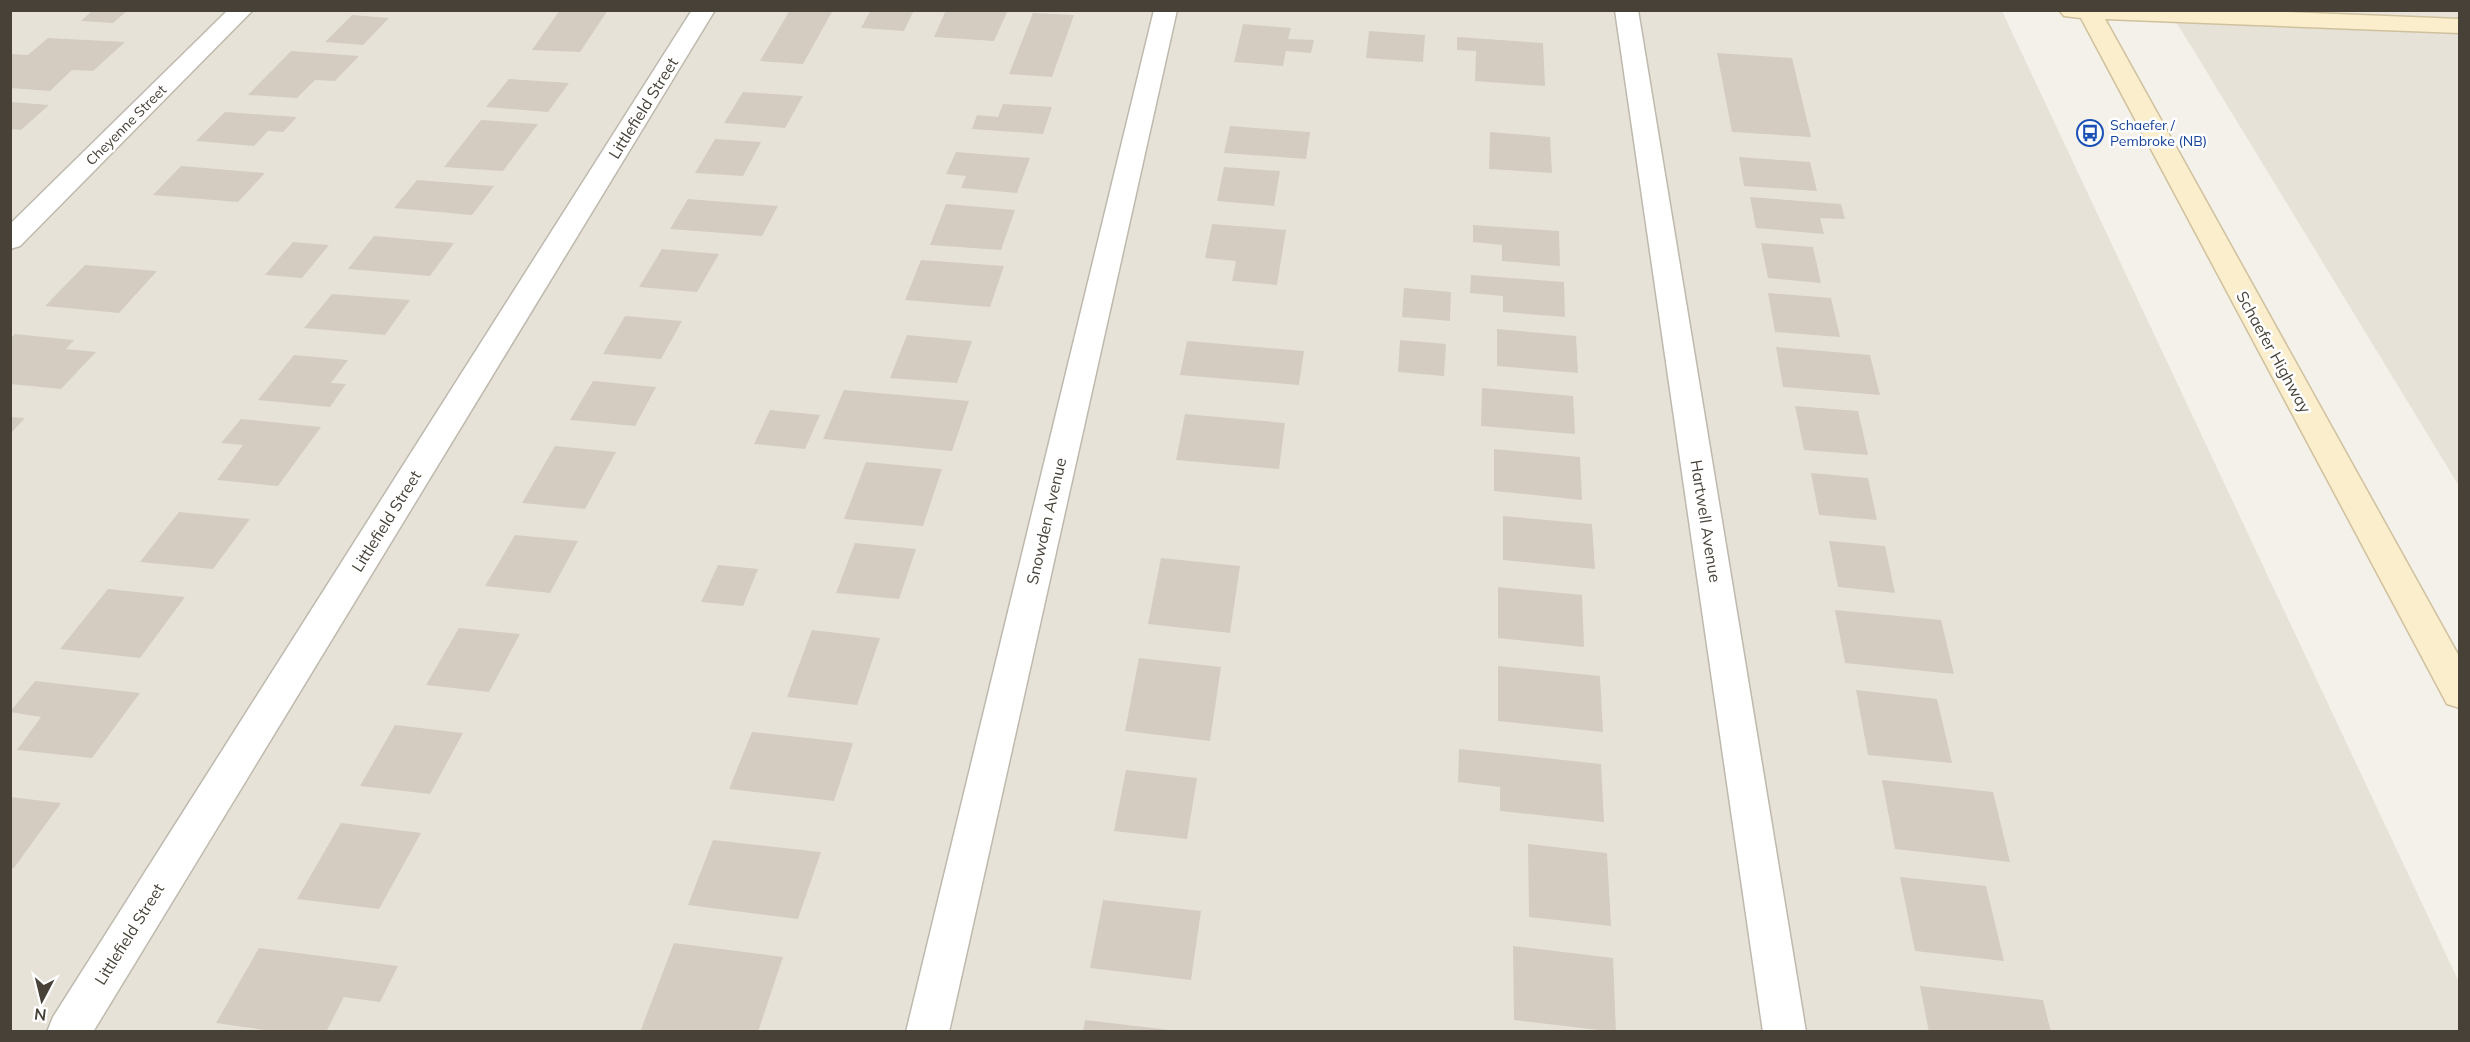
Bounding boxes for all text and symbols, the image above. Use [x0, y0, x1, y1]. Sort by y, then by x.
street label: Littlefield Street [604, 53, 682, 162]
street label: Cheyenne Street [82, 81, 170, 169]
place label: Schaefer / Pembroke (NB) [2110, 116, 2207, 150]
bus stop icon: Schaefer / Pembroke (NB) [2075, 118, 2105, 148]
street label: Schaefer Highway [2232, 288, 2316, 417]
street label: Snowden Avenue [1022, 456, 1070, 586]
street label: Hartwell Avenue [1686, 458, 1726, 584]
street label: Littlefield Street [347, 466, 425, 575]
street label: Littlefield Street [90, 879, 168, 988]
north arrow [12, 970, 72, 1030]
text: N [33, 1004, 47, 1026]

